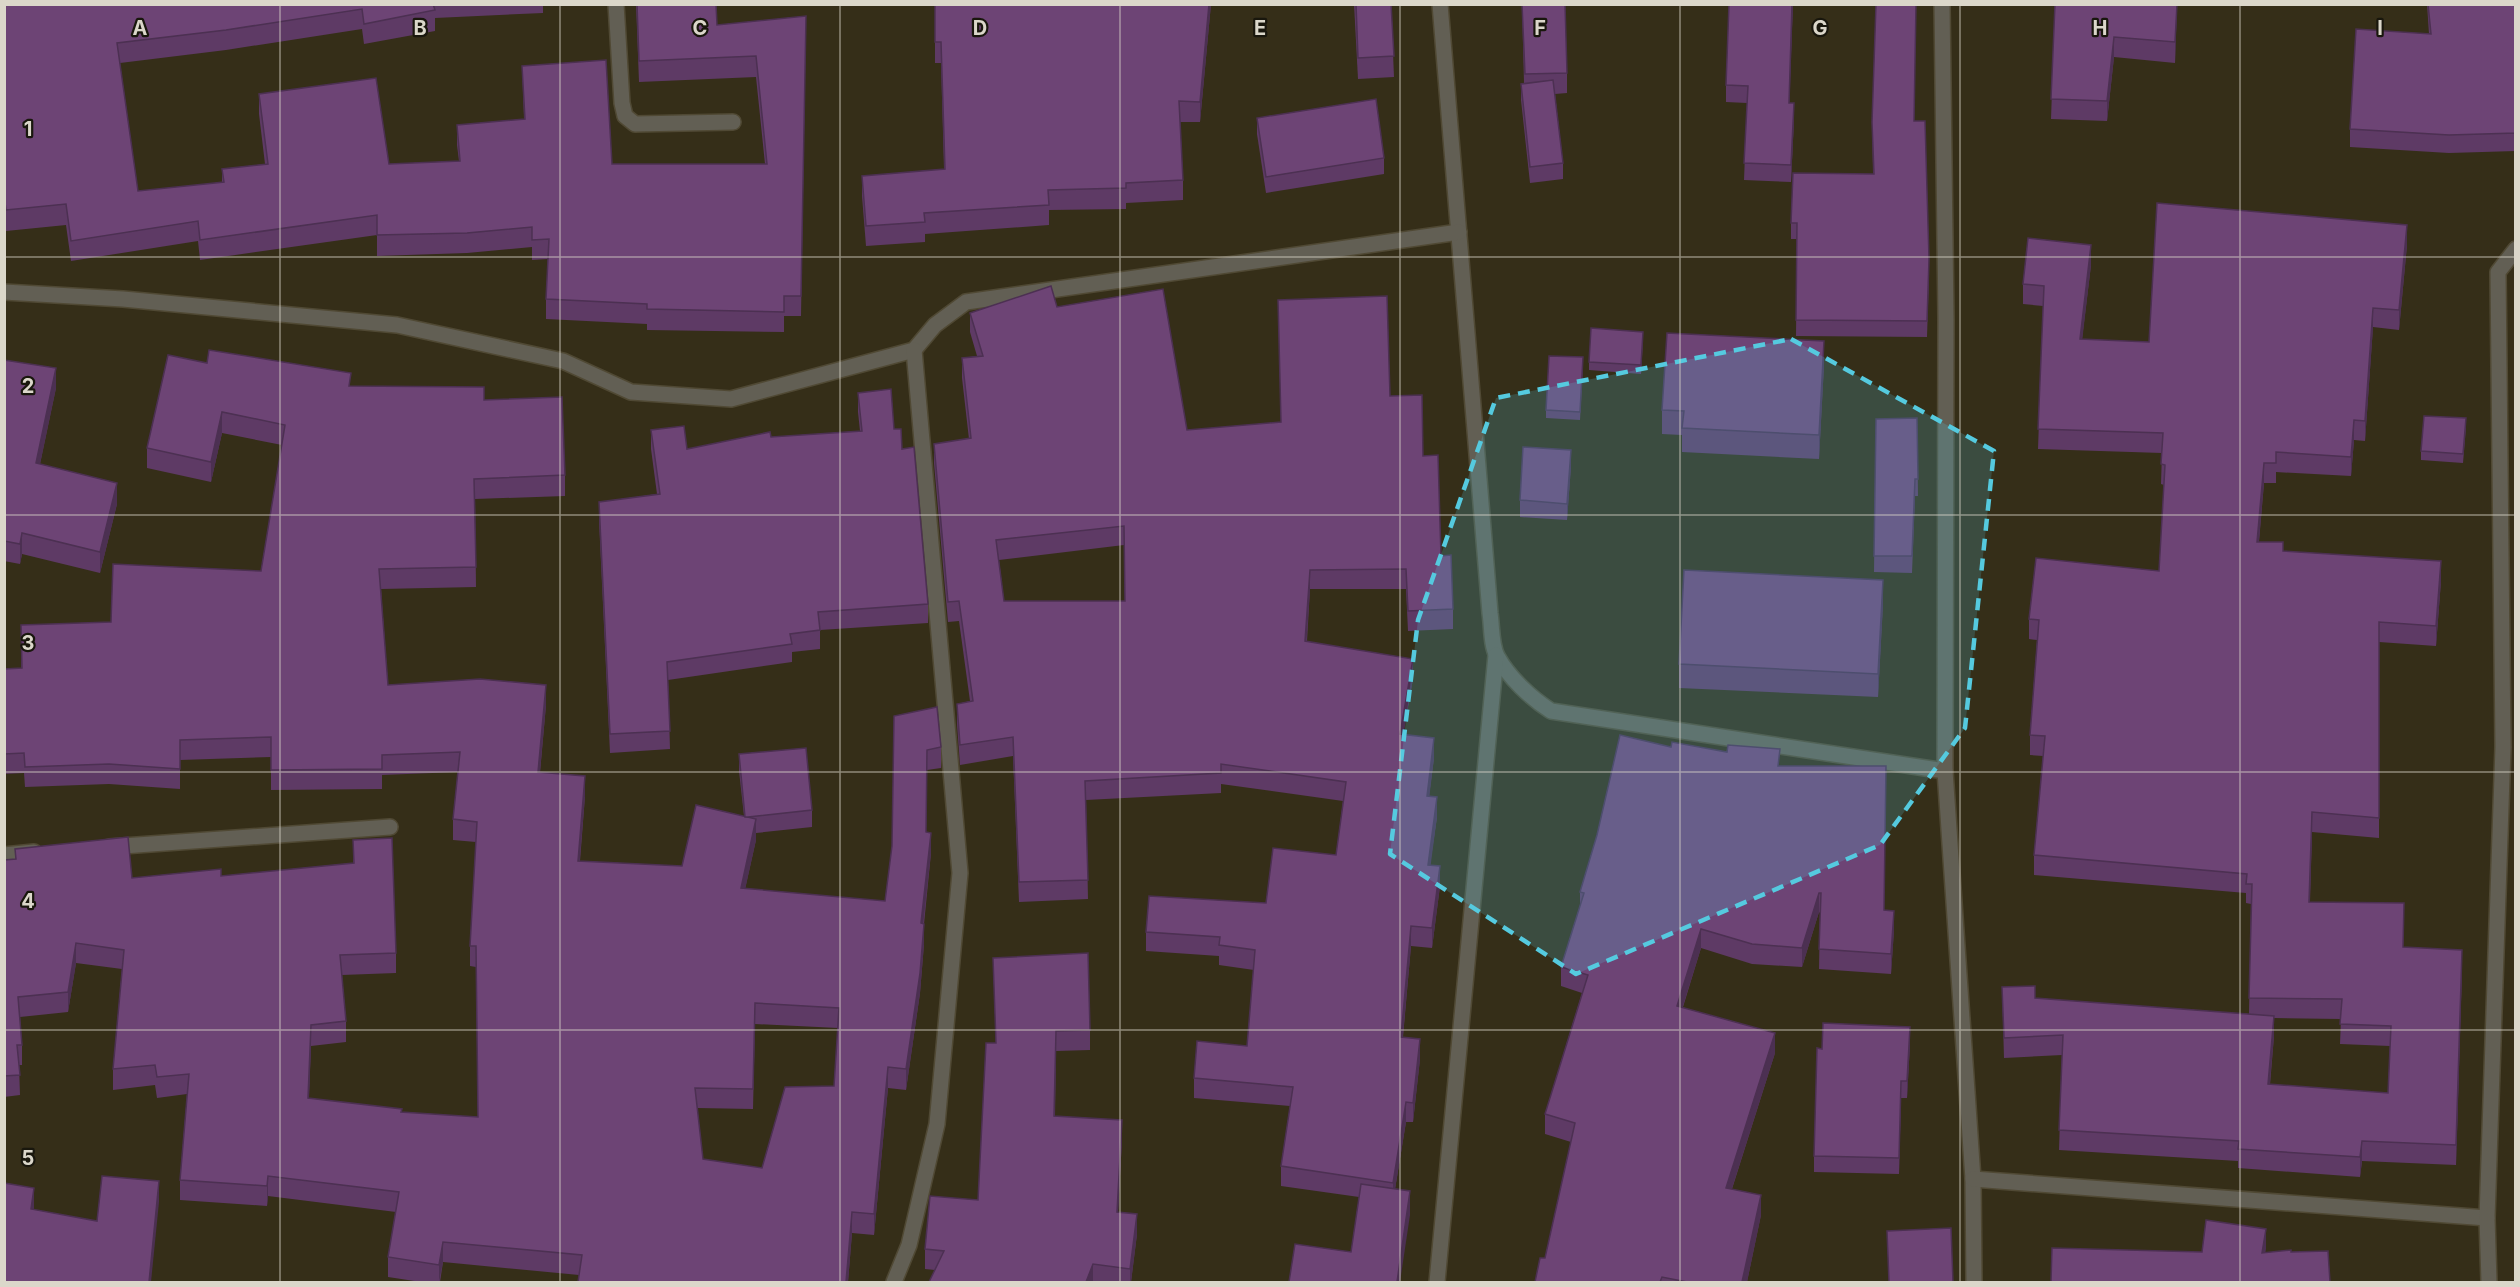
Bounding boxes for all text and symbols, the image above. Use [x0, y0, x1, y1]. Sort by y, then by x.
text: A [133, 16, 148, 40]
text: B [413, 16, 427, 40]
text: C [693, 16, 707, 40]
text: D [973, 16, 987, 40]
text: E [1254, 16, 1266, 40]
text: F [1534, 16, 1546, 40]
text: G [1812, 16, 1828, 40]
text: H [2093, 16, 2107, 40]
text: I [2377, 16, 2383, 40]
text: 1 [24, 117, 32, 141]
text: 2 [22, 374, 34, 398]
text: 3 [22, 631, 34, 655]
text: 4 [21, 889, 35, 913]
text: 5 [22, 1146, 34, 1170]

